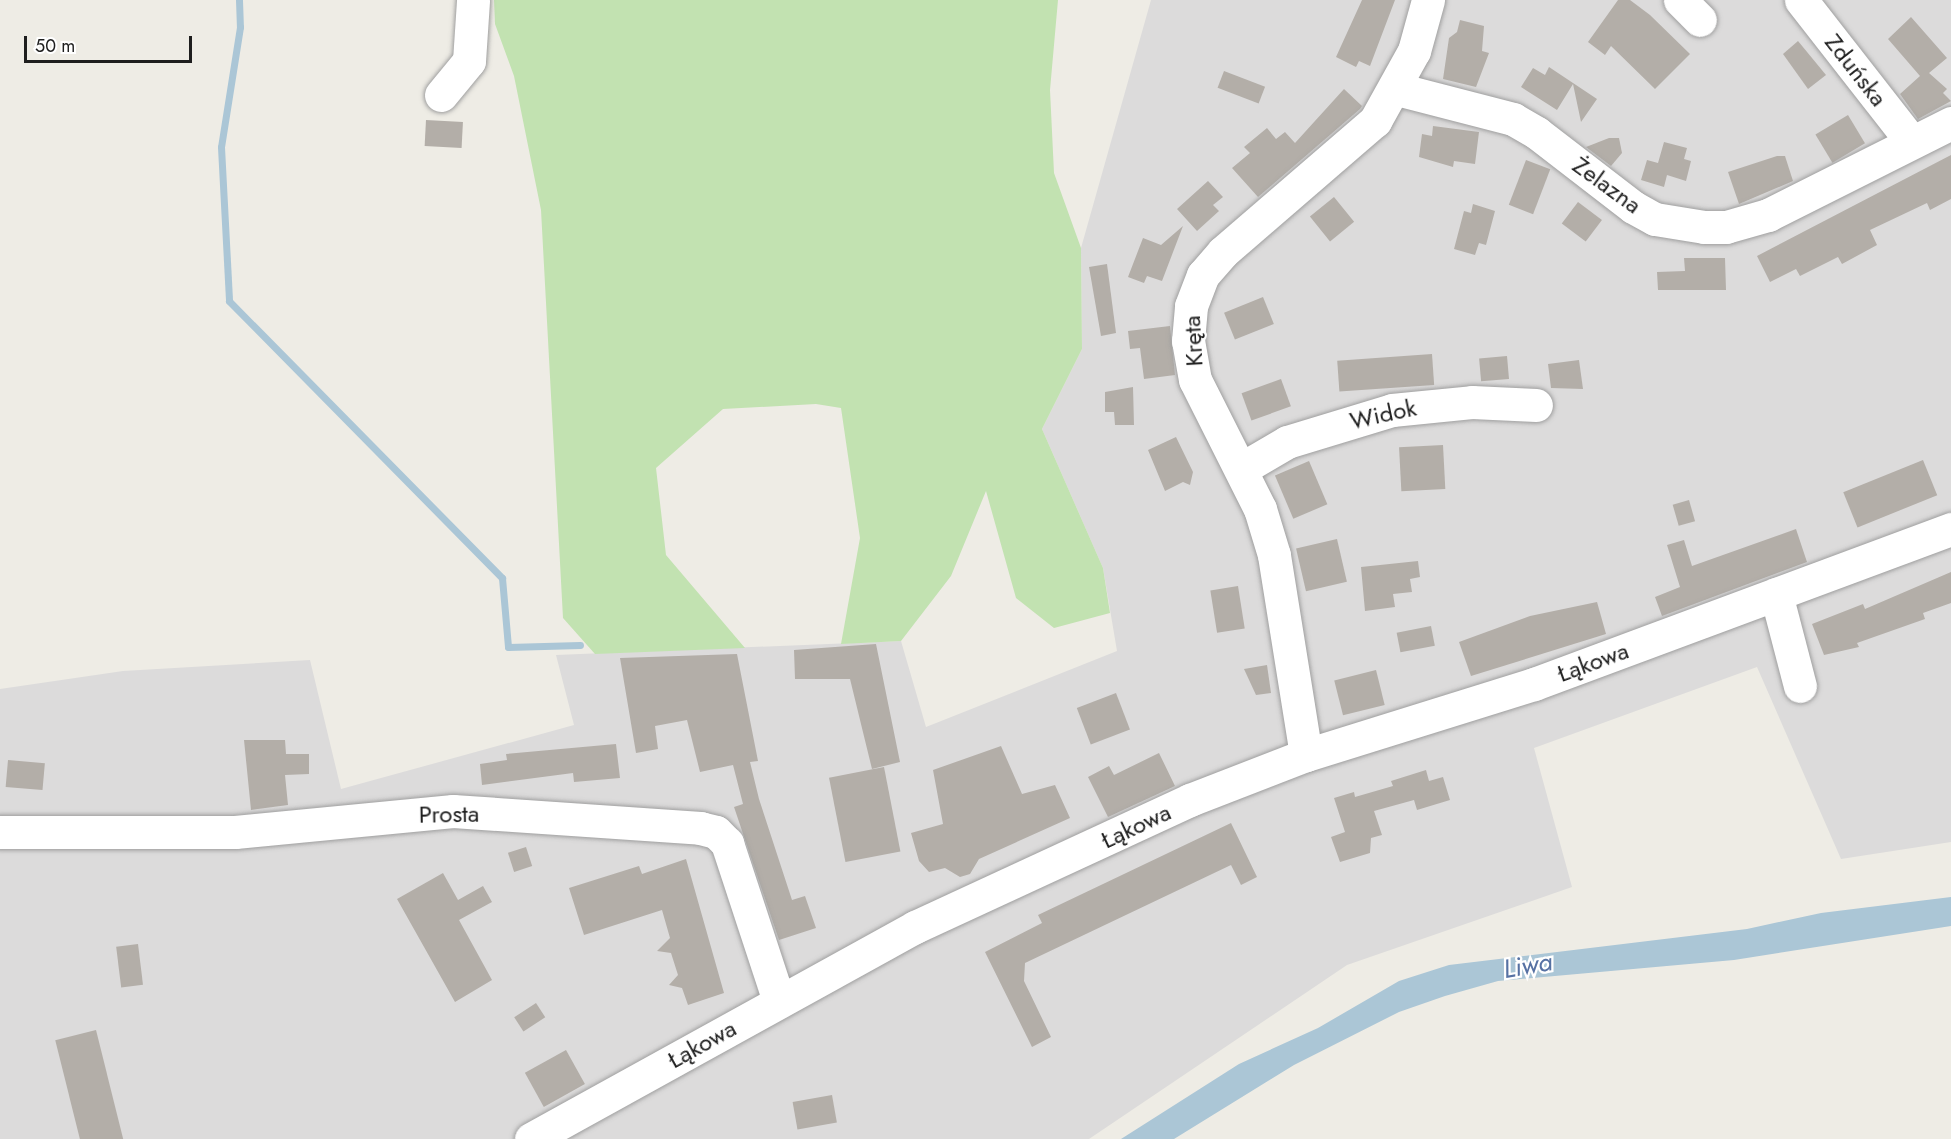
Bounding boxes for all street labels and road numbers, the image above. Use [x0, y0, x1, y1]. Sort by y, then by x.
street label: Zduńska [1819, 28, 1893, 112]
street label: Żelazna [1567, 151, 1647, 219]
street label: Kręta [1177, 315, 1209, 367]
street label: Widok [1347, 393, 1419, 435]
street label: Łąkowa [1554, 636, 1632, 688]
street label: Łąkowa [1097, 797, 1175, 855]
street label: Prosta [418, 799, 480, 829]
street label: Łąkowa [663, 1014, 741, 1074]

